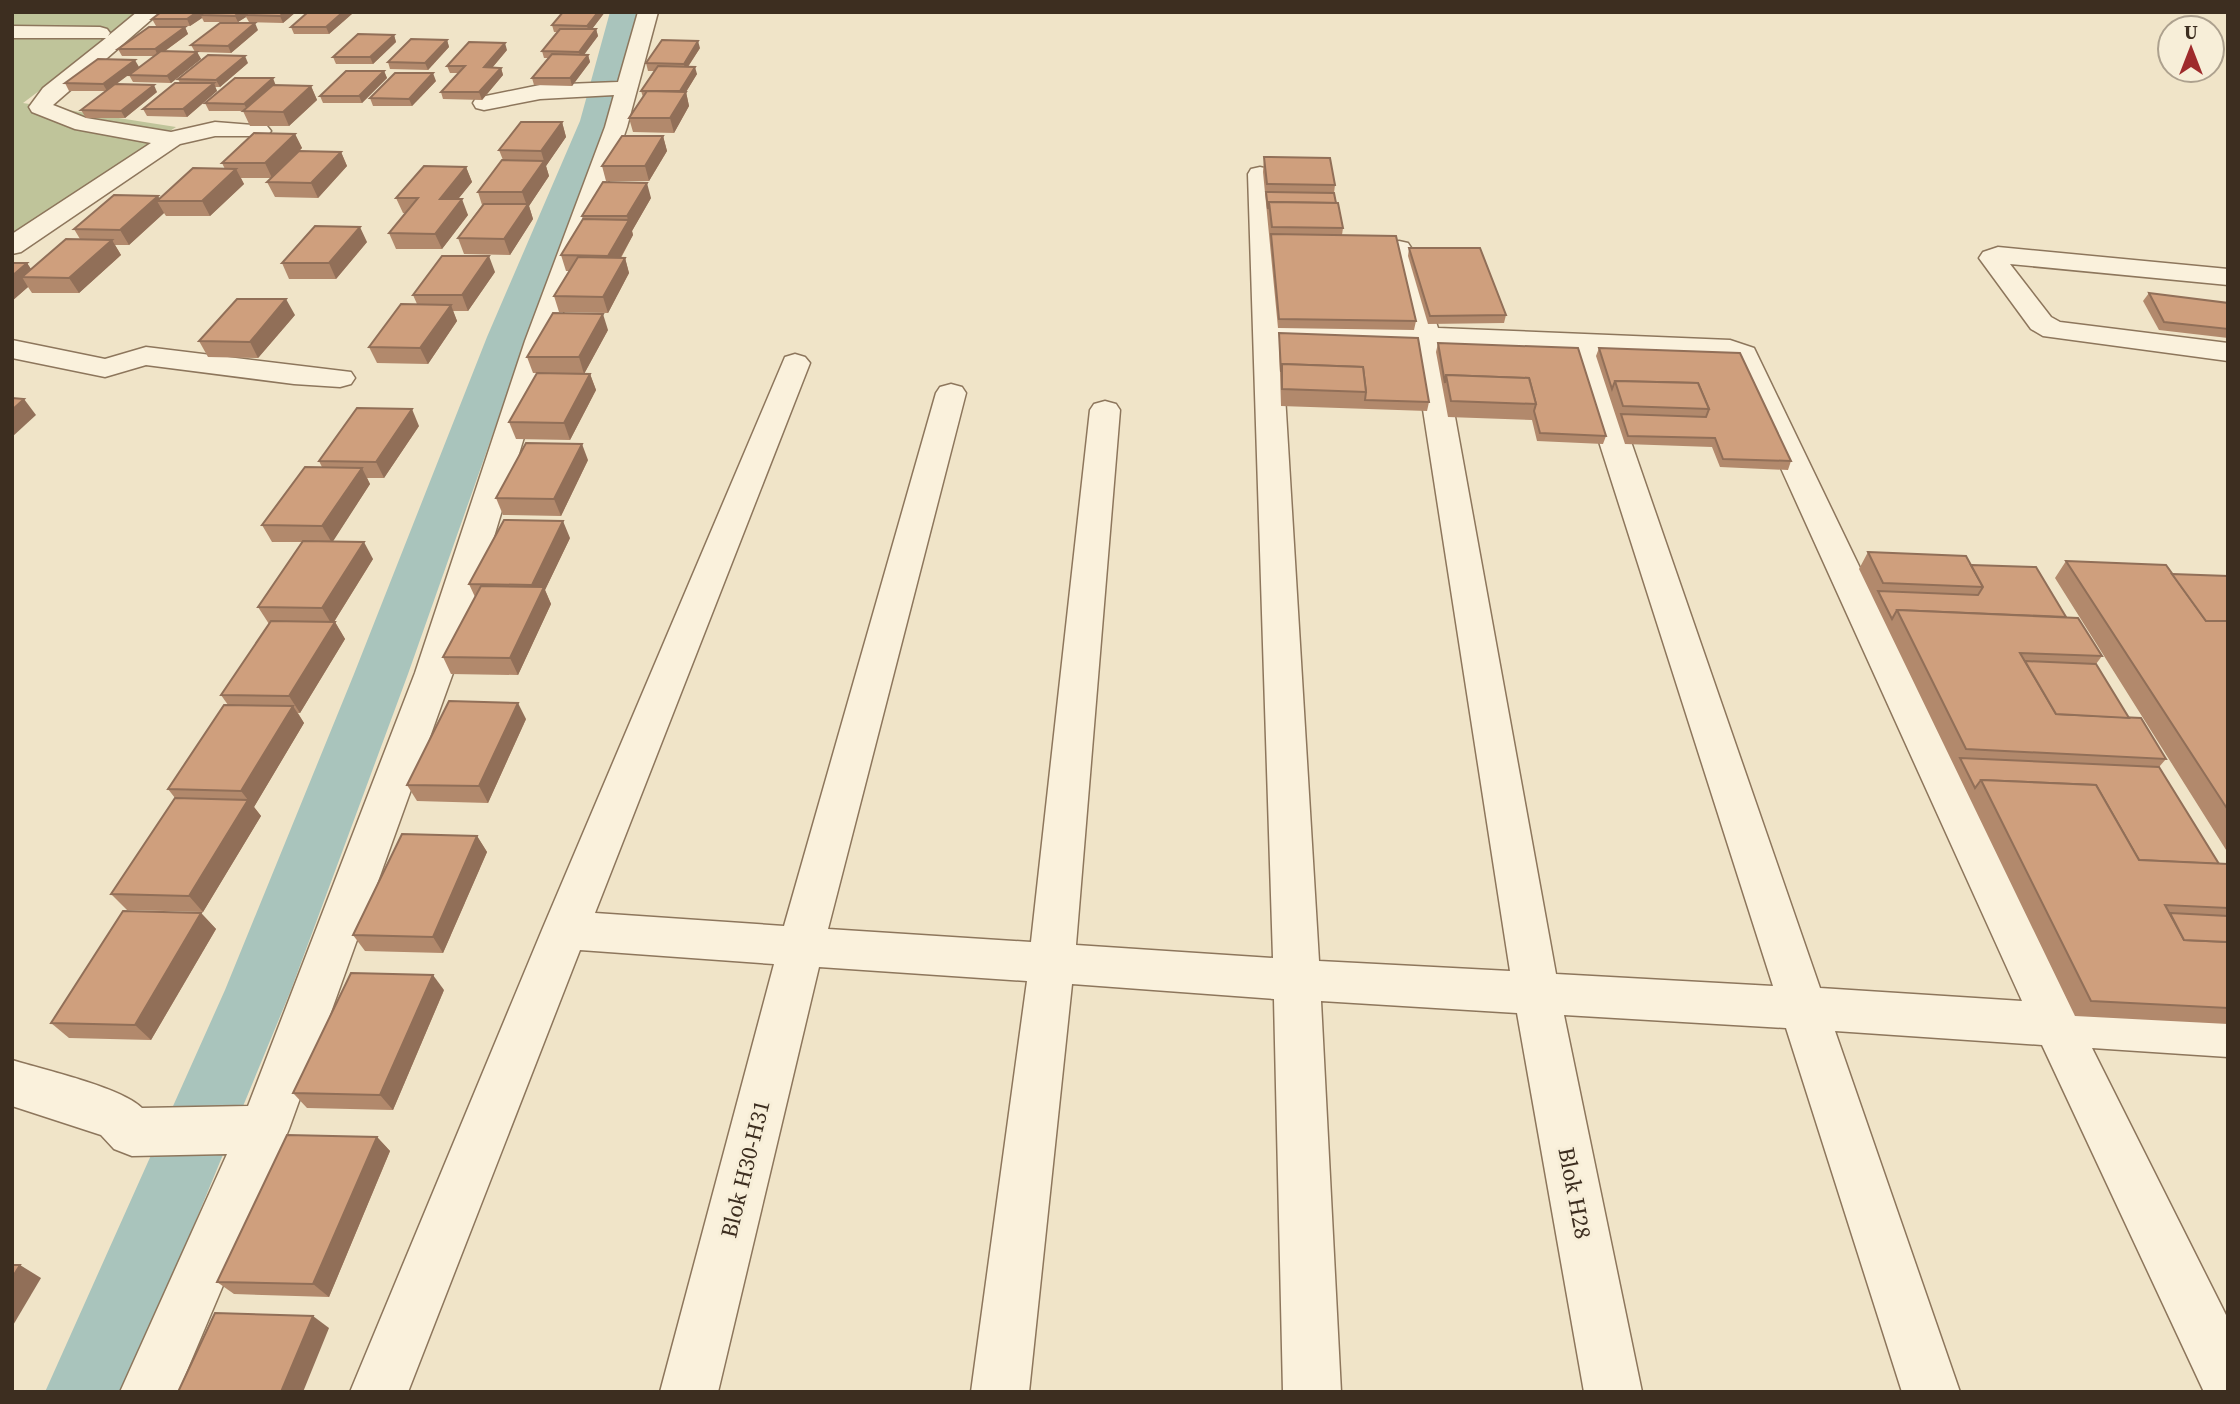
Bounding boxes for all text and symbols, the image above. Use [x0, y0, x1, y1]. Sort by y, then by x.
north arrow [2156, 14, 2226, 84]
text: U [2184, 19, 2198, 45]
street label: Blok H30-H31 [712, 1097, 778, 1241]
street label: Blok H28 [1550, 1145, 1600, 1241]

